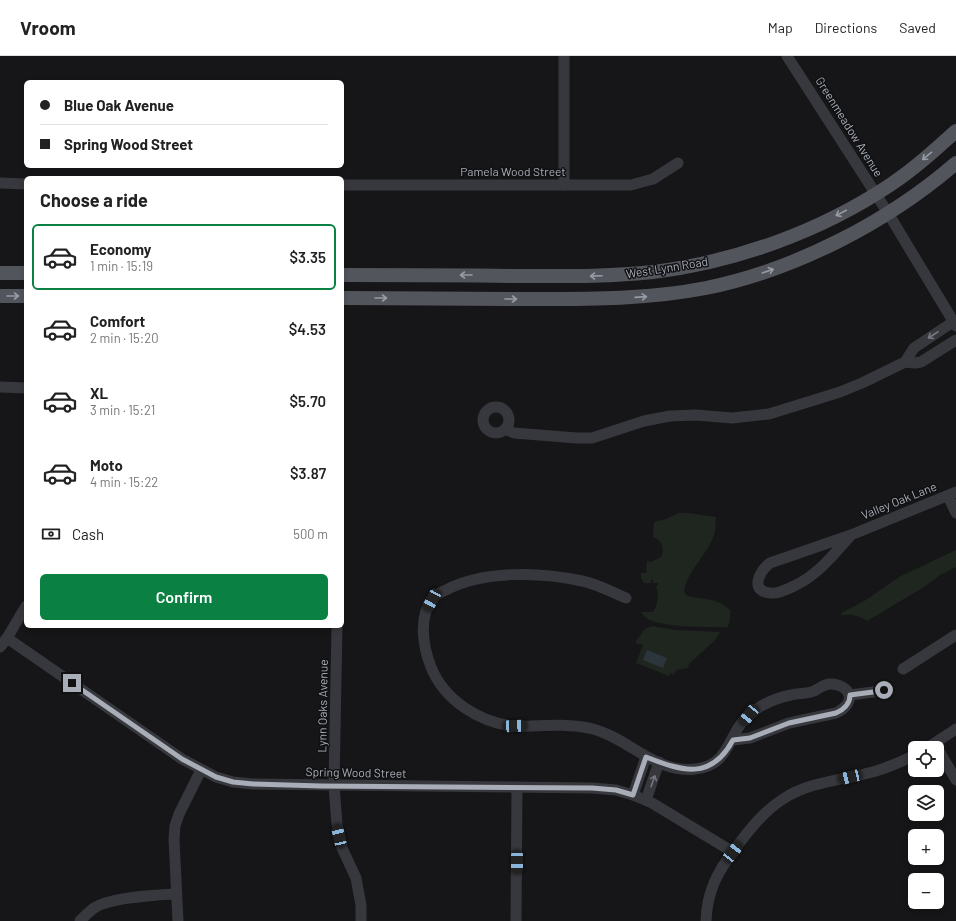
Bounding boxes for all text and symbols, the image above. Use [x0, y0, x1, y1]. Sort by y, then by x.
text: Vroom [20, 16, 76, 39]
text: Map [768, 19, 793, 36]
text: Directions [815, 19, 877, 36]
text: Saved [899, 19, 936, 36]
street label: Greenmeadow Avenue [813, 74, 886, 179]
text: Blue Oak Avenue [64, 96, 174, 114]
text: Spring Wood Street [64, 135, 193, 153]
one-way arrow [921, 152, 932, 161]
street label: Pamela Wood Street [460, 164, 566, 178]
text: Choose a ride [40, 189, 148, 211]
one-way arrow [836, 209, 848, 217]
icon: car [42, 239, 78, 275]
text: Economy [90, 240, 151, 258]
text: $3.35 [290, 248, 326, 266]
street label: West Lynn Road [625, 254, 709, 280]
text: 1 min · 15:19 [90, 258, 153, 274]
one-way arrow [762, 267, 774, 275]
one-way arrow [460, 271, 473, 279]
one-way arrow [590, 272, 603, 279]
one-way arrow [6, 292, 19, 300]
one-way arrow [634, 293, 647, 300]
one-way arrow [374, 294, 387, 302]
one-way arrow [504, 295, 517, 303]
icon: car [42, 311, 78, 347]
text: Comfort [90, 312, 145, 330]
text: $4.53 [289, 320, 326, 338]
text: 2 min · 15:20 [90, 330, 159, 346]
one-way arrow [928, 331, 939, 339]
icon: car [42, 383, 78, 419]
text: XL [90, 384, 108, 402]
text: $5.70 [290, 392, 326, 410]
text: 3 min · 15:21 [90, 402, 155, 418]
icon: car [42, 455, 78, 491]
text: Moto [90, 456, 123, 474]
text: $3.87 [290, 464, 326, 482]
text: 4 min · 15:22 [90, 474, 158, 490]
street label: Valley Oak Lane [859, 479, 938, 522]
icon: cash [40, 523, 62, 545]
text: Cash [72, 525, 104, 543]
text: 500 m [293, 526, 328, 542]
button: Confirm [40, 574, 328, 620]
car [421, 587, 443, 613]
street label: Lynn Oaks Avenue [314, 659, 330, 753]
route end [63, 674, 81, 692]
route start [875, 681, 893, 699]
car [737, 702, 761, 728]
car [503, 720, 527, 732]
map controls [908, 741, 944, 909]
button: locate [908, 741, 944, 777]
street label: Spring Wood Street [305, 764, 407, 780]
car [837, 768, 863, 786]
one-way arrow [649, 776, 657, 788]
button: layers [908, 785, 944, 821]
car [330, 823, 348, 849]
button: + [908, 829, 944, 865]
car [721, 839, 745, 865]
car [511, 850, 523, 874]
button: − [908, 873, 944, 909]

